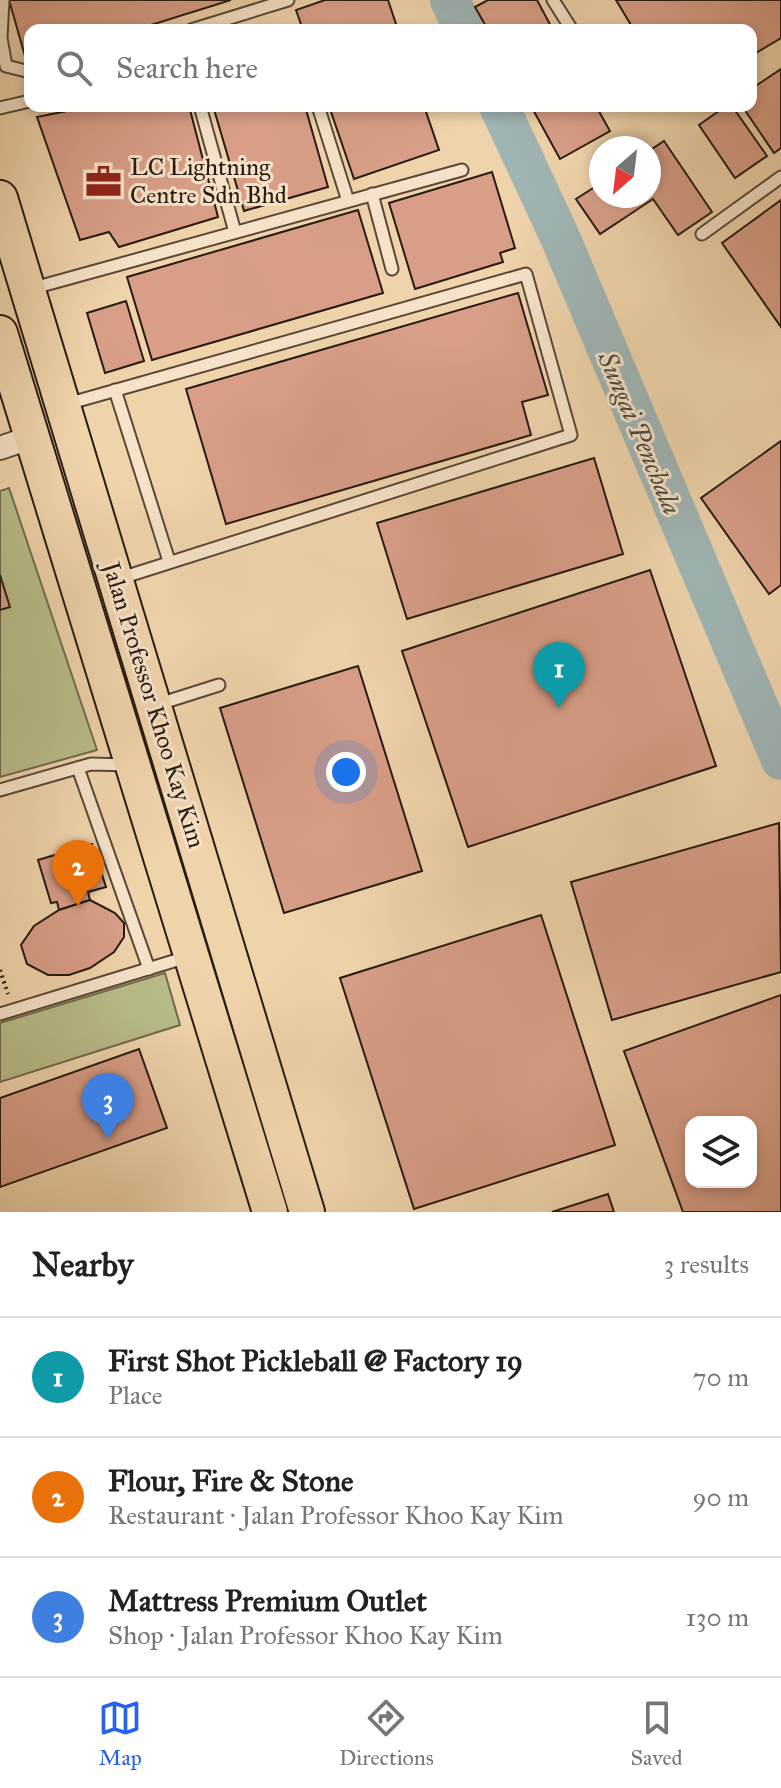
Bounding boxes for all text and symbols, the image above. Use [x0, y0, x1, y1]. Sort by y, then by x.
search box [24, 24, 757, 112]
icon: search [52, 46, 96, 90]
text: Search here [116, 50, 258, 86]
north arrow [589, 136, 661, 208]
place label: LC Lightning Centre Sdn Bhd [130, 152, 287, 210]
office icon: LC Lightning Centre Sdn Bhd [85, 162, 123, 200]
water label: Sungai Penchala [591, 346, 689, 519]
street label: Jalan Professor Khoo Kay Kim [95, 555, 212, 852]
pin: 1 [533, 642, 585, 708]
your location [326, 752, 366, 792]
pin: 2 [52, 840, 104, 906]
pin: 3 [82, 1073, 134, 1139]
map controls [685, 1116, 757, 1188]
button: layers [685, 1116, 757, 1188]
text: Nearby [32, 1244, 134, 1285]
text: 3 results [664, 1248, 749, 1280]
text: First Shot Pickleball @ Factory 19 [108, 1343, 523, 1379]
text: 1 [53, 1361, 63, 1393]
text: 70 m [693, 1361, 749, 1393]
text: Place [108, 1379, 163, 1411]
text: Flour, Fire & Stone [108, 1463, 353, 1499]
text: 2 [52, 1481, 64, 1513]
text: 90 m [692, 1481, 749, 1513]
text: Restaurant · Jalan Professor Khoo Kay Kim [108, 1499, 564, 1531]
text: Mattress Premium Outlet [108, 1583, 427, 1619]
text: 3 [53, 1601, 63, 1633]
text: 130 m [686, 1601, 749, 1633]
text: Shop · Jalan Professor Khoo Kay Kim [108, 1619, 503, 1651]
tab: Map [98, 1696, 142, 1771]
tab: Directions [339, 1696, 434, 1771]
tab: Saved [630, 1696, 683, 1771]

